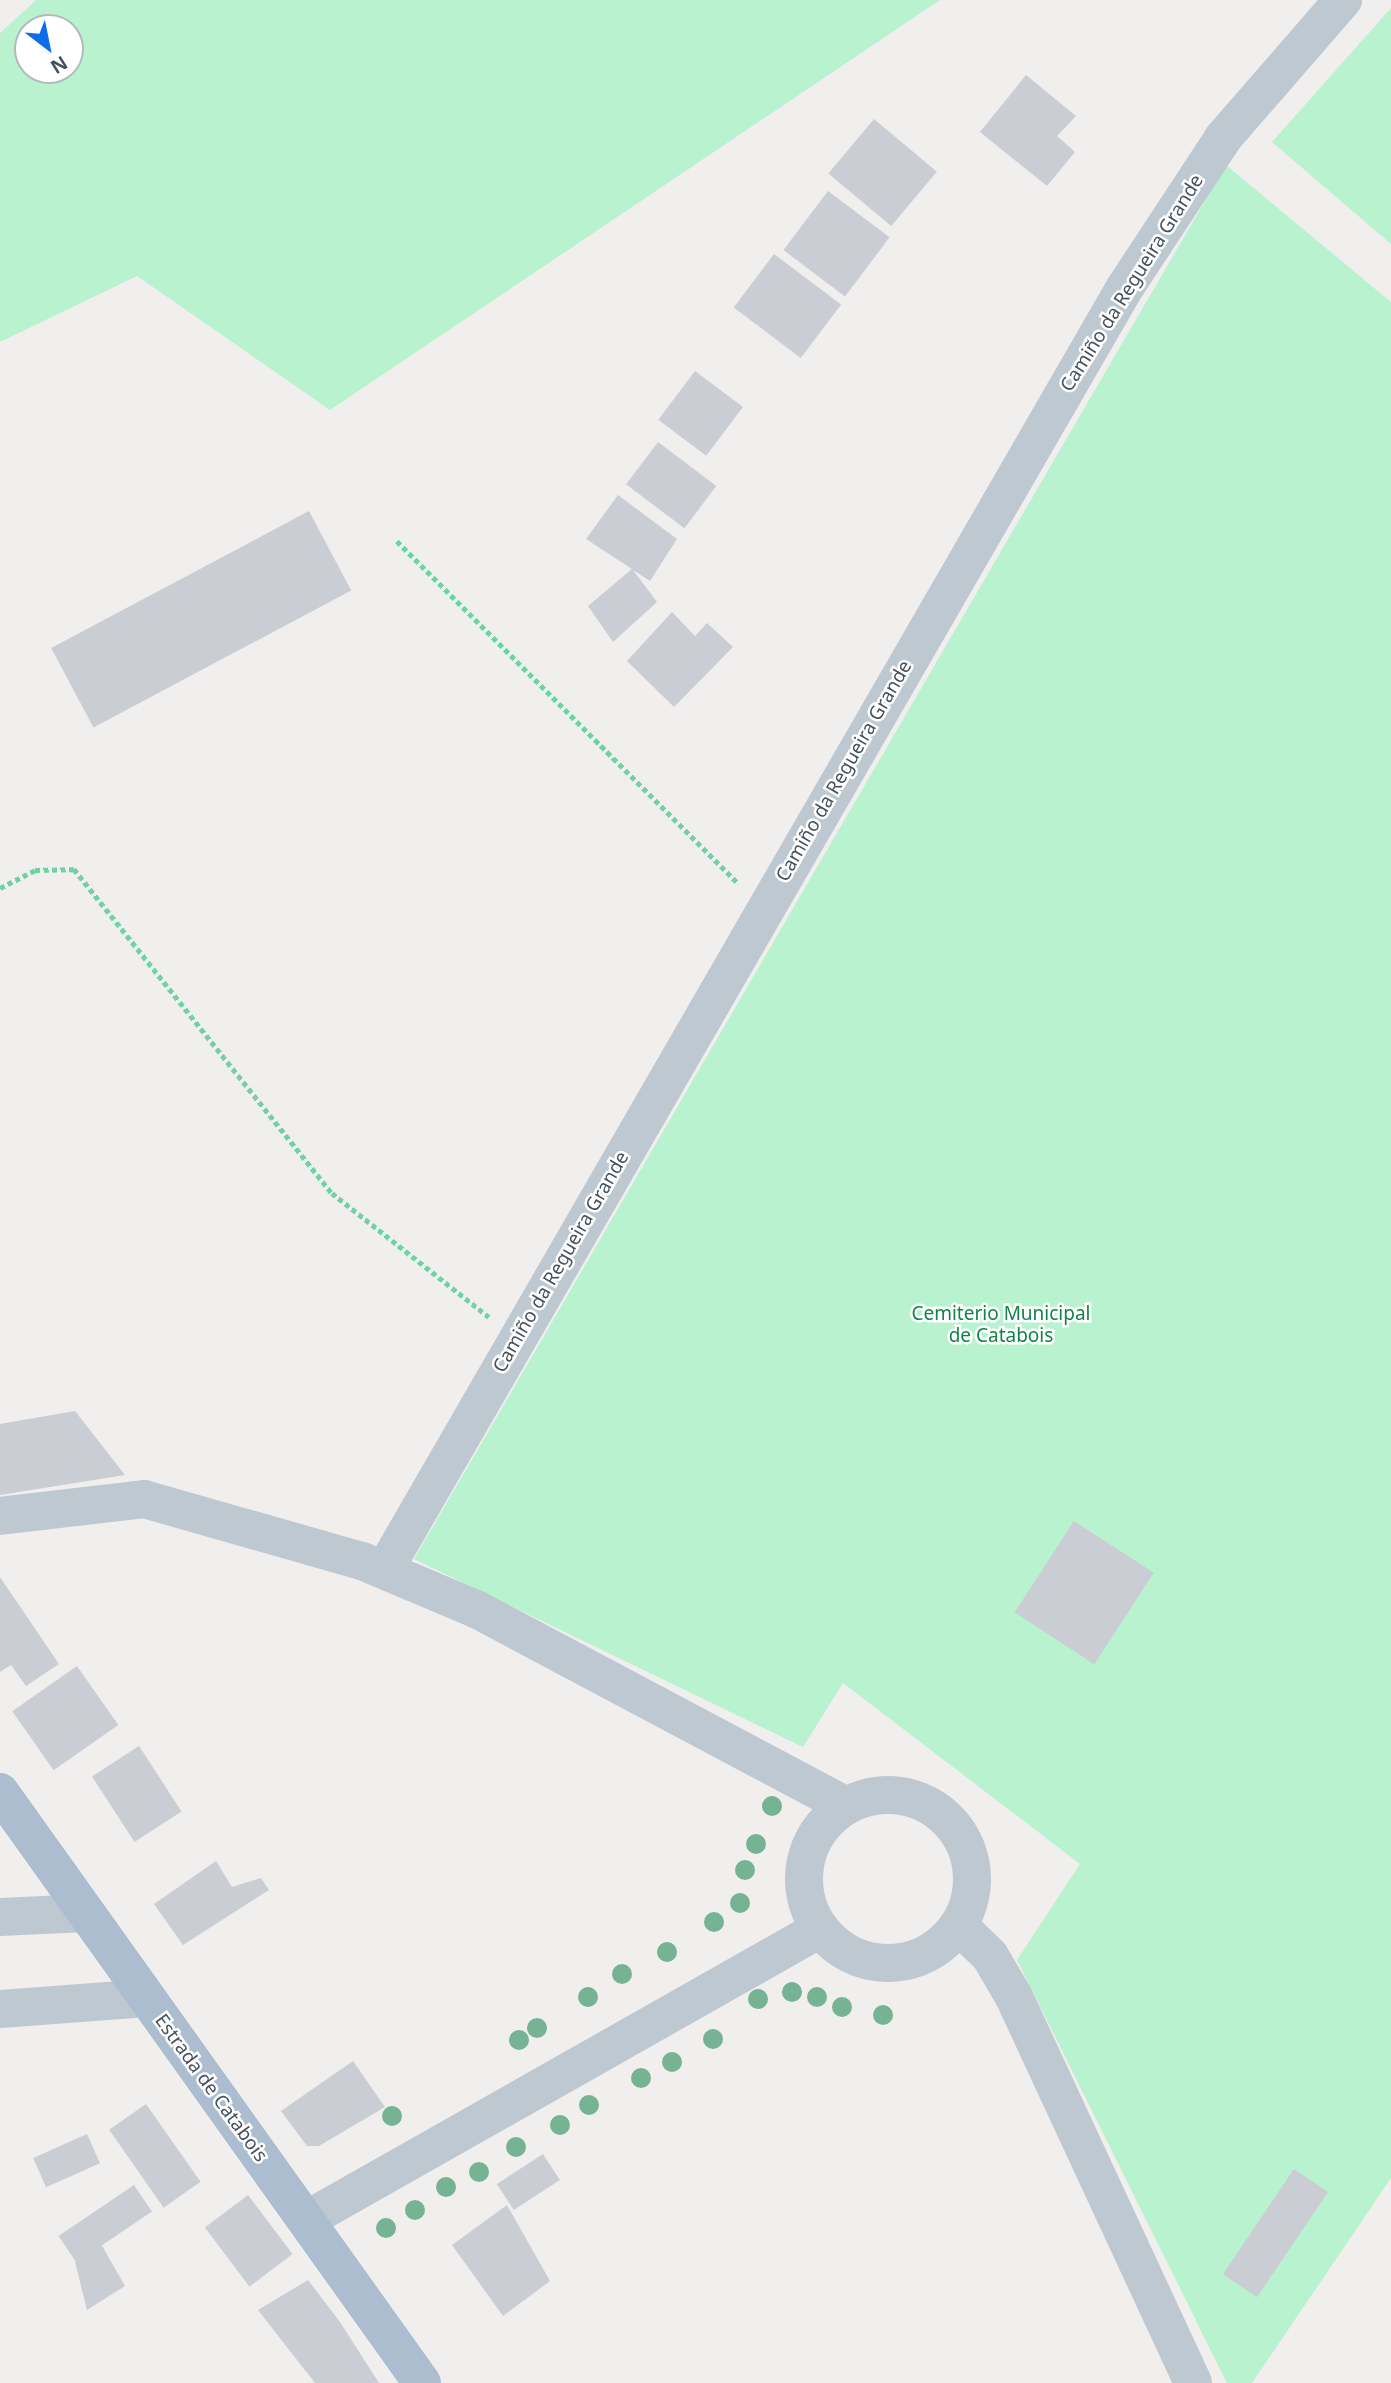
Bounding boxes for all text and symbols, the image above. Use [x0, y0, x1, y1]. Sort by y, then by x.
north arrow [14, 14, 84, 84]
text: N [46, 50, 73, 80]
street label: Camiño da Regueira Grande [1056, 170, 1208, 396]
street label: Camiño da Regueira Grande [771, 656, 917, 886]
street label: Camiño da Regueira Grande [488, 1147, 634, 1377]
park label: Cemiterio Municipal de Catabois [911, 1303, 1091, 1347]
street label: Estrada de Catabois [150, 2010, 272, 2166]

